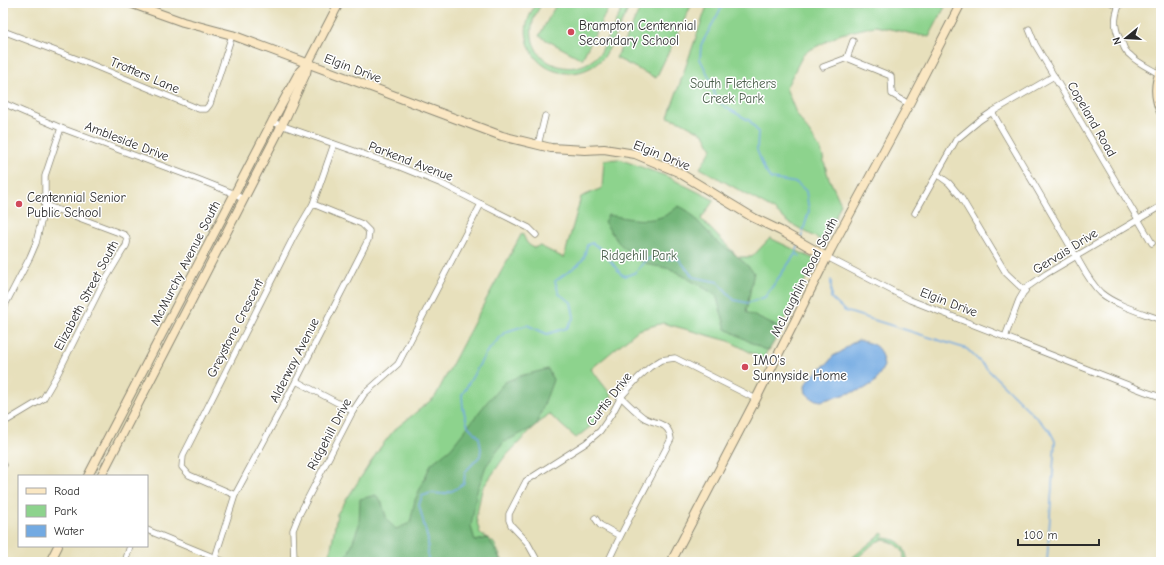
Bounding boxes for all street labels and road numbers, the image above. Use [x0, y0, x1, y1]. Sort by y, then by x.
street label: Elgin Drive [322, 50, 384, 86]
street label: Trotters Lane [108, 54, 182, 96]
street label: Copeland Road [1064, 79, 1120, 159]
street label: Ambleside Drive [83, 118, 172, 164]
street label: Elgin Drive [631, 137, 693, 173]
street label: Parkend Avenue [367, 138, 456, 184]
street label: McMurchy Avenue South [147, 198, 223, 328]
street label: McLaughlin Road South [767, 215, 841, 339]
street label: Gervais Drive [1030, 225, 1101, 277]
street label: Elizabeth Street South [51, 237, 121, 353]
street label: Greystone Crescent [204, 275, 267, 380]
street label: Elgin Drive [918, 284, 980, 320]
street label: Alderway Avenue [266, 315, 322, 405]
street label: Curtis Drive [583, 369, 635, 429]
street label: Ridgehill Drive [304, 395, 354, 472]

